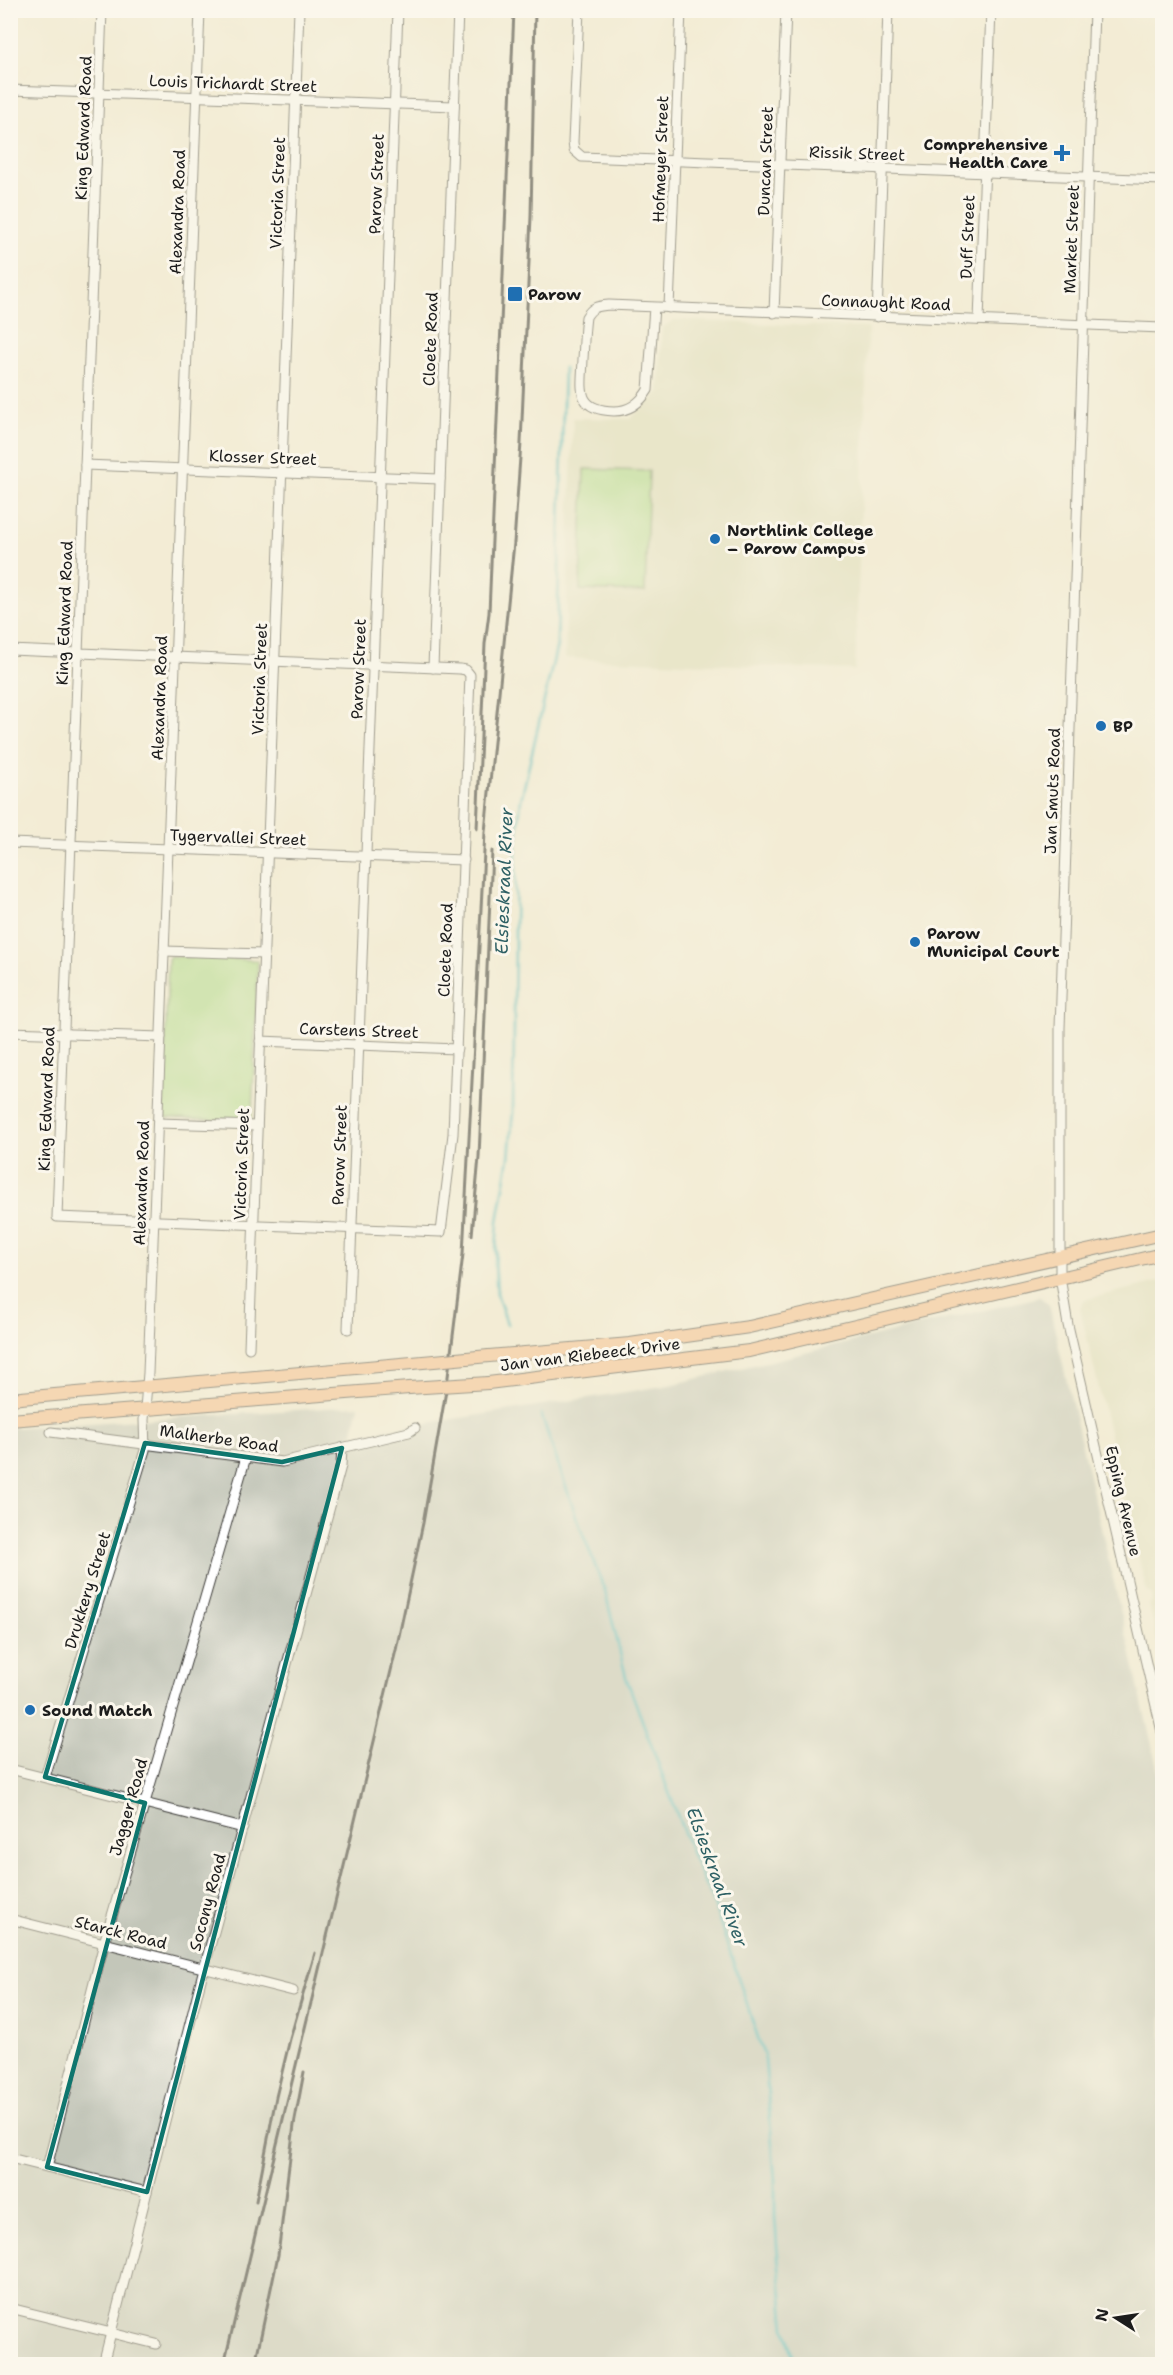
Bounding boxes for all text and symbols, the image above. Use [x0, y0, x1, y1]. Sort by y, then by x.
street label: King Edward Road [70, 55, 97, 201]
street label: Louis Trichardt Street [149, 70, 317, 97]
street label: Hofmeyer Street [648, 95, 673, 223]
street label: Duncan Street [753, 106, 778, 216]
street label: Parow Street [364, 133, 389, 235]
place label: Comprehensive Health Care [924, 134, 1048, 173]
street label: Victoria Street [265, 136, 290, 250]
street label: Rissik Street [808, 141, 905, 166]
marker: Comprehensive Health Care [1053, 144, 1071, 162]
street label: Alexandra Road [165, 149, 190, 275]
street label: Market Street [1059, 184, 1084, 294]
street label: Duff Street [956, 195, 979, 280]
place label: Parow [528, 284, 582, 305]
marker: Parow [506, 285, 524, 303]
street label: Connaught Road [821, 290, 951, 315]
street label: Cloete Road [418, 292, 443, 386]
street label: Klosser Street [209, 445, 317, 470]
place label: Northlink College – Parow Campus [727, 520, 874, 559]
marker: Northlink College – Parow Campus [708, 532, 722, 546]
street label: King Edward Road [51, 540, 78, 686]
street label: Parow Street [346, 618, 371, 720]
street label: Victoria Street [247, 622, 272, 736]
street label: Alexandra Road [147, 635, 172, 761]
place label: BP [1113, 716, 1133, 737]
marker: BP [1094, 719, 1108, 733]
street label: Jan Smuts Road [1040, 727, 1065, 855]
water label: Elsieskraal River [489, 807, 519, 955]
street label: Tygervallei Street [169, 825, 307, 850]
street label: Cloete Road [433, 903, 458, 997]
place label: Parow Municipal Court [927, 923, 1060, 962]
marker: Parow Municipal Court [908, 935, 922, 949]
street label: Carstens Street [299, 1018, 419, 1043]
street label: King Edward Road [33, 1026, 60, 1172]
street label: Parow Street [327, 1104, 352, 1206]
street label: Victoria Street [229, 1107, 254, 1221]
street label: Alexandra Road [129, 1120, 154, 1246]
street label: Jan van Riebeeck Drive [499, 1333, 681, 1376]
street label: Malherbe Road [158, 1420, 280, 1457]
street label: Epping Avenue [1101, 1444, 1146, 1559]
street label: Drukkery Street [60, 1529, 115, 1651]
place label: Sound Match [42, 1700, 153, 1721]
marker: Sound Match [23, 1703, 37, 1717]
street label: Jagger Road [105, 1756, 152, 1858]
water label: Elsieskraal River [681, 1804, 754, 1951]
street label: Socony Road [184, 1851, 231, 1953]
street label: Starck Road [73, 1911, 169, 1954]
north arrow [1086, 2288, 1146, 2348]
text: N [1090, 2307, 1113, 2323]

